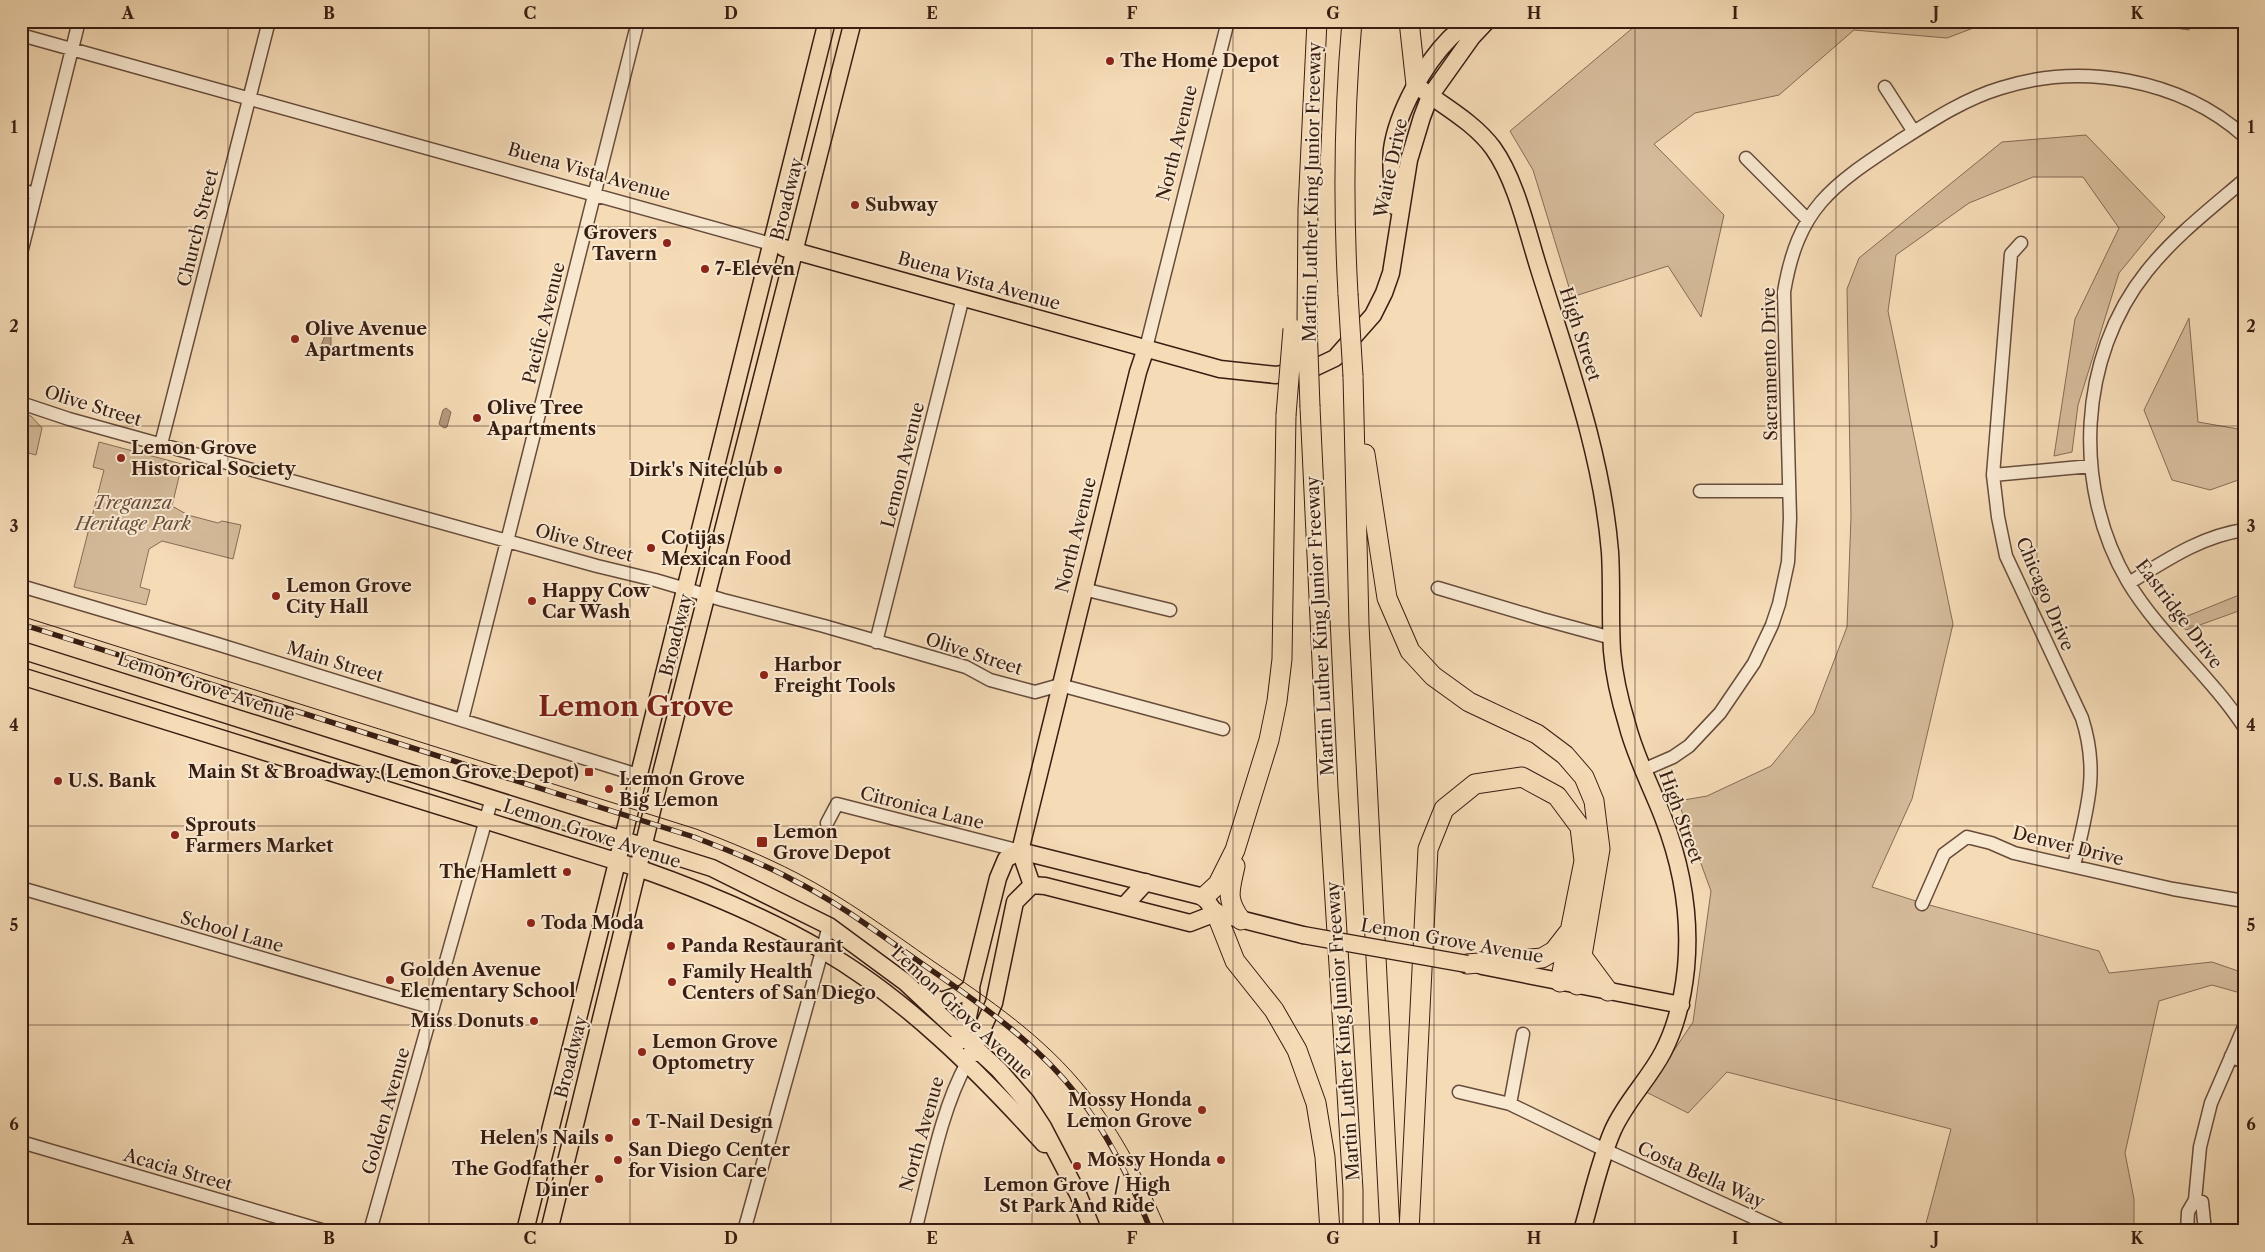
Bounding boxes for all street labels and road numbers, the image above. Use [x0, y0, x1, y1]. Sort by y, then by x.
street label: Martin Luther King Junior Freeway [1298, 41, 1326, 342]
street label: North Avenue [1152, 83, 1202, 203]
street label: Waite Drive [1370, 116, 1412, 221]
street label: Buena Vista Avenue [505, 138, 673, 206]
street label: Broadway [766, 154, 808, 243]
street label: Church Street [173, 166, 223, 289]
street label: Buena Vista Avenue [895, 247, 1063, 315]
street label: Pacific Avenue [518, 260, 570, 386]
street label: High Street [1554, 284, 1606, 384]
street label: Sacramento Drive [1758, 287, 1782, 441]
street label: Olive Street [42, 381, 145, 431]
street label: Lemon Avenue [877, 400, 929, 530]
street label: North Avenue [1051, 475, 1101, 595]
street label: Martin Luther King Junior Freeway [1301, 475, 1339, 776]
street label: Olive Street [533, 519, 636, 567]
street label: Chicago Drive [2011, 534, 2079, 654]
street label: Eastridge Drive [2131, 555, 2227, 673]
street label: Broadway [655, 590, 697, 679]
street label: Olive Street [923, 628, 1026, 680]
street label: Main Street [284, 637, 387, 687]
street label: Lemon Grove Avenue [114, 648, 298, 726]
street label: High Street [1654, 767, 1708, 867]
street label: Citronica Lane [858, 782, 986, 834]
street label: Lemon Grove Avenue [500, 795, 684, 873]
street label: Denver Drive [2010, 822, 2126, 870]
street label: Martin Luther King Junior Freeway [1321, 880, 1364, 1181]
street label: School Lane [178, 907, 286, 957]
street label: Lemon Grove Avenue [1359, 914, 1545, 968]
street label: Lemon Grove Avenue [887, 942, 1037, 1084]
street label: Broadway [550, 1012, 592, 1101]
street label: Golden Avenue [357, 1045, 415, 1177]
street label: North Avenue [895, 1074, 949, 1194]
street label: Costa Bella Way [1634, 1137, 1769, 1213]
street label: Acacia Street [120, 1144, 235, 1196]

